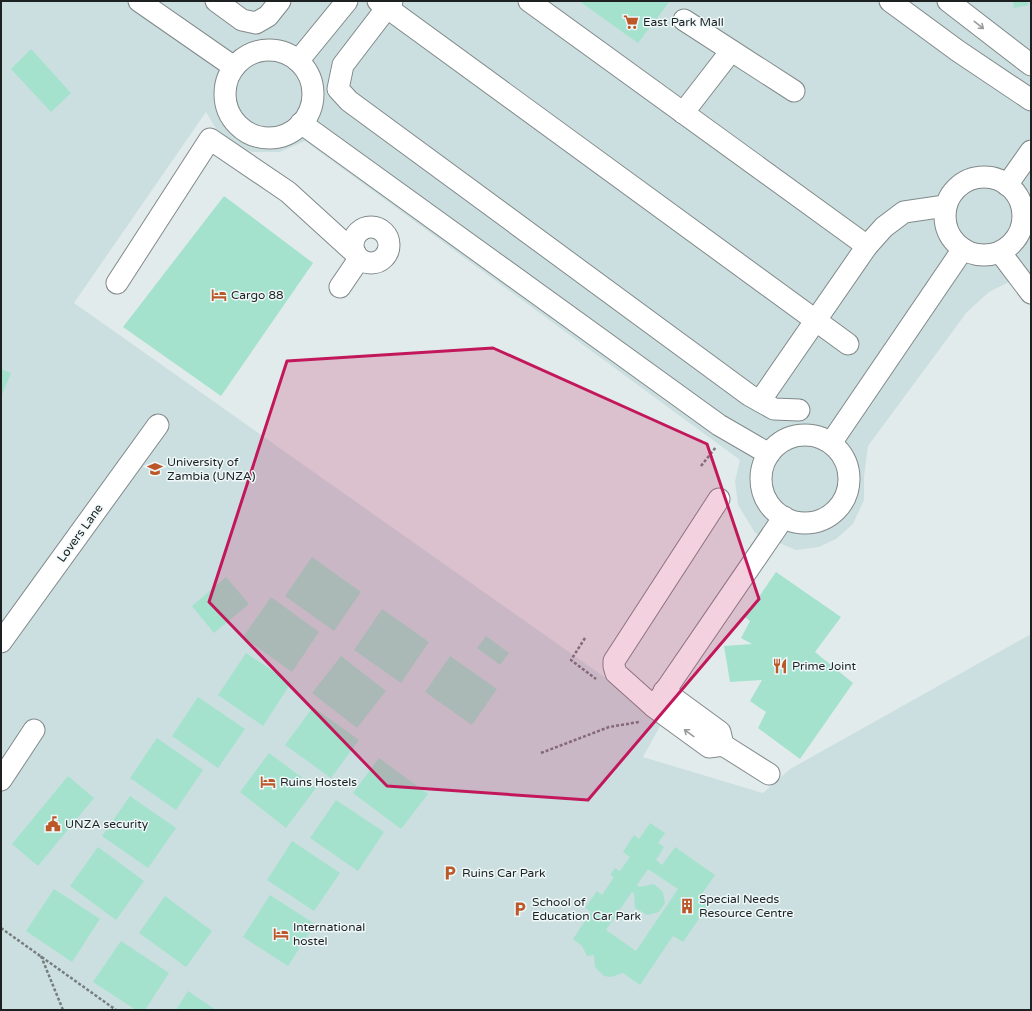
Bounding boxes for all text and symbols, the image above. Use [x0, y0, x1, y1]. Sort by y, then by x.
supermarket icon: East Park Mall [622, 13, 640, 31]
place label: East Park Mall [643, 15, 724, 29]
one-way arrow [974, 21, 985, 29]
hotel icon: Cargo 88 [210, 286, 228, 304]
place label: Cargo 88 [231, 288, 284, 302]
place label: University of Zambia (UNZA) [167, 455, 256, 483]
school or university icon: University of Zambia (UNZA) [146, 460, 164, 478]
street label: Lovers Lane [54, 501, 106, 565]
restaurant icon: Prime Joint [771, 657, 789, 675]
place label: Prime Joint [792, 659, 857, 673]
one-way arrow [683, 728, 694, 737]
hotel icon: Ruins Hostels [259, 773, 277, 791]
place label: Ruins Hostels [280, 775, 357, 789]
public building icon: UNZA security [44, 815, 62, 833]
place label: UNZA security [65, 817, 149, 831]
parking icon: Ruins Car Park [441, 864, 459, 882]
place label: Ruins Car Park [462, 866, 546, 880]
place label: Special Needs Resource Centre [699, 892, 793, 920]
place label: School of Education Car Park [532, 895, 642, 923]
building icon: Special Needs Resource Centre [678, 897, 696, 915]
parking icon: School of Education Car Park [511, 900, 529, 918]
place label: International hostel [293, 920, 365, 948]
hotel icon: International hostel [272, 925, 290, 943]

